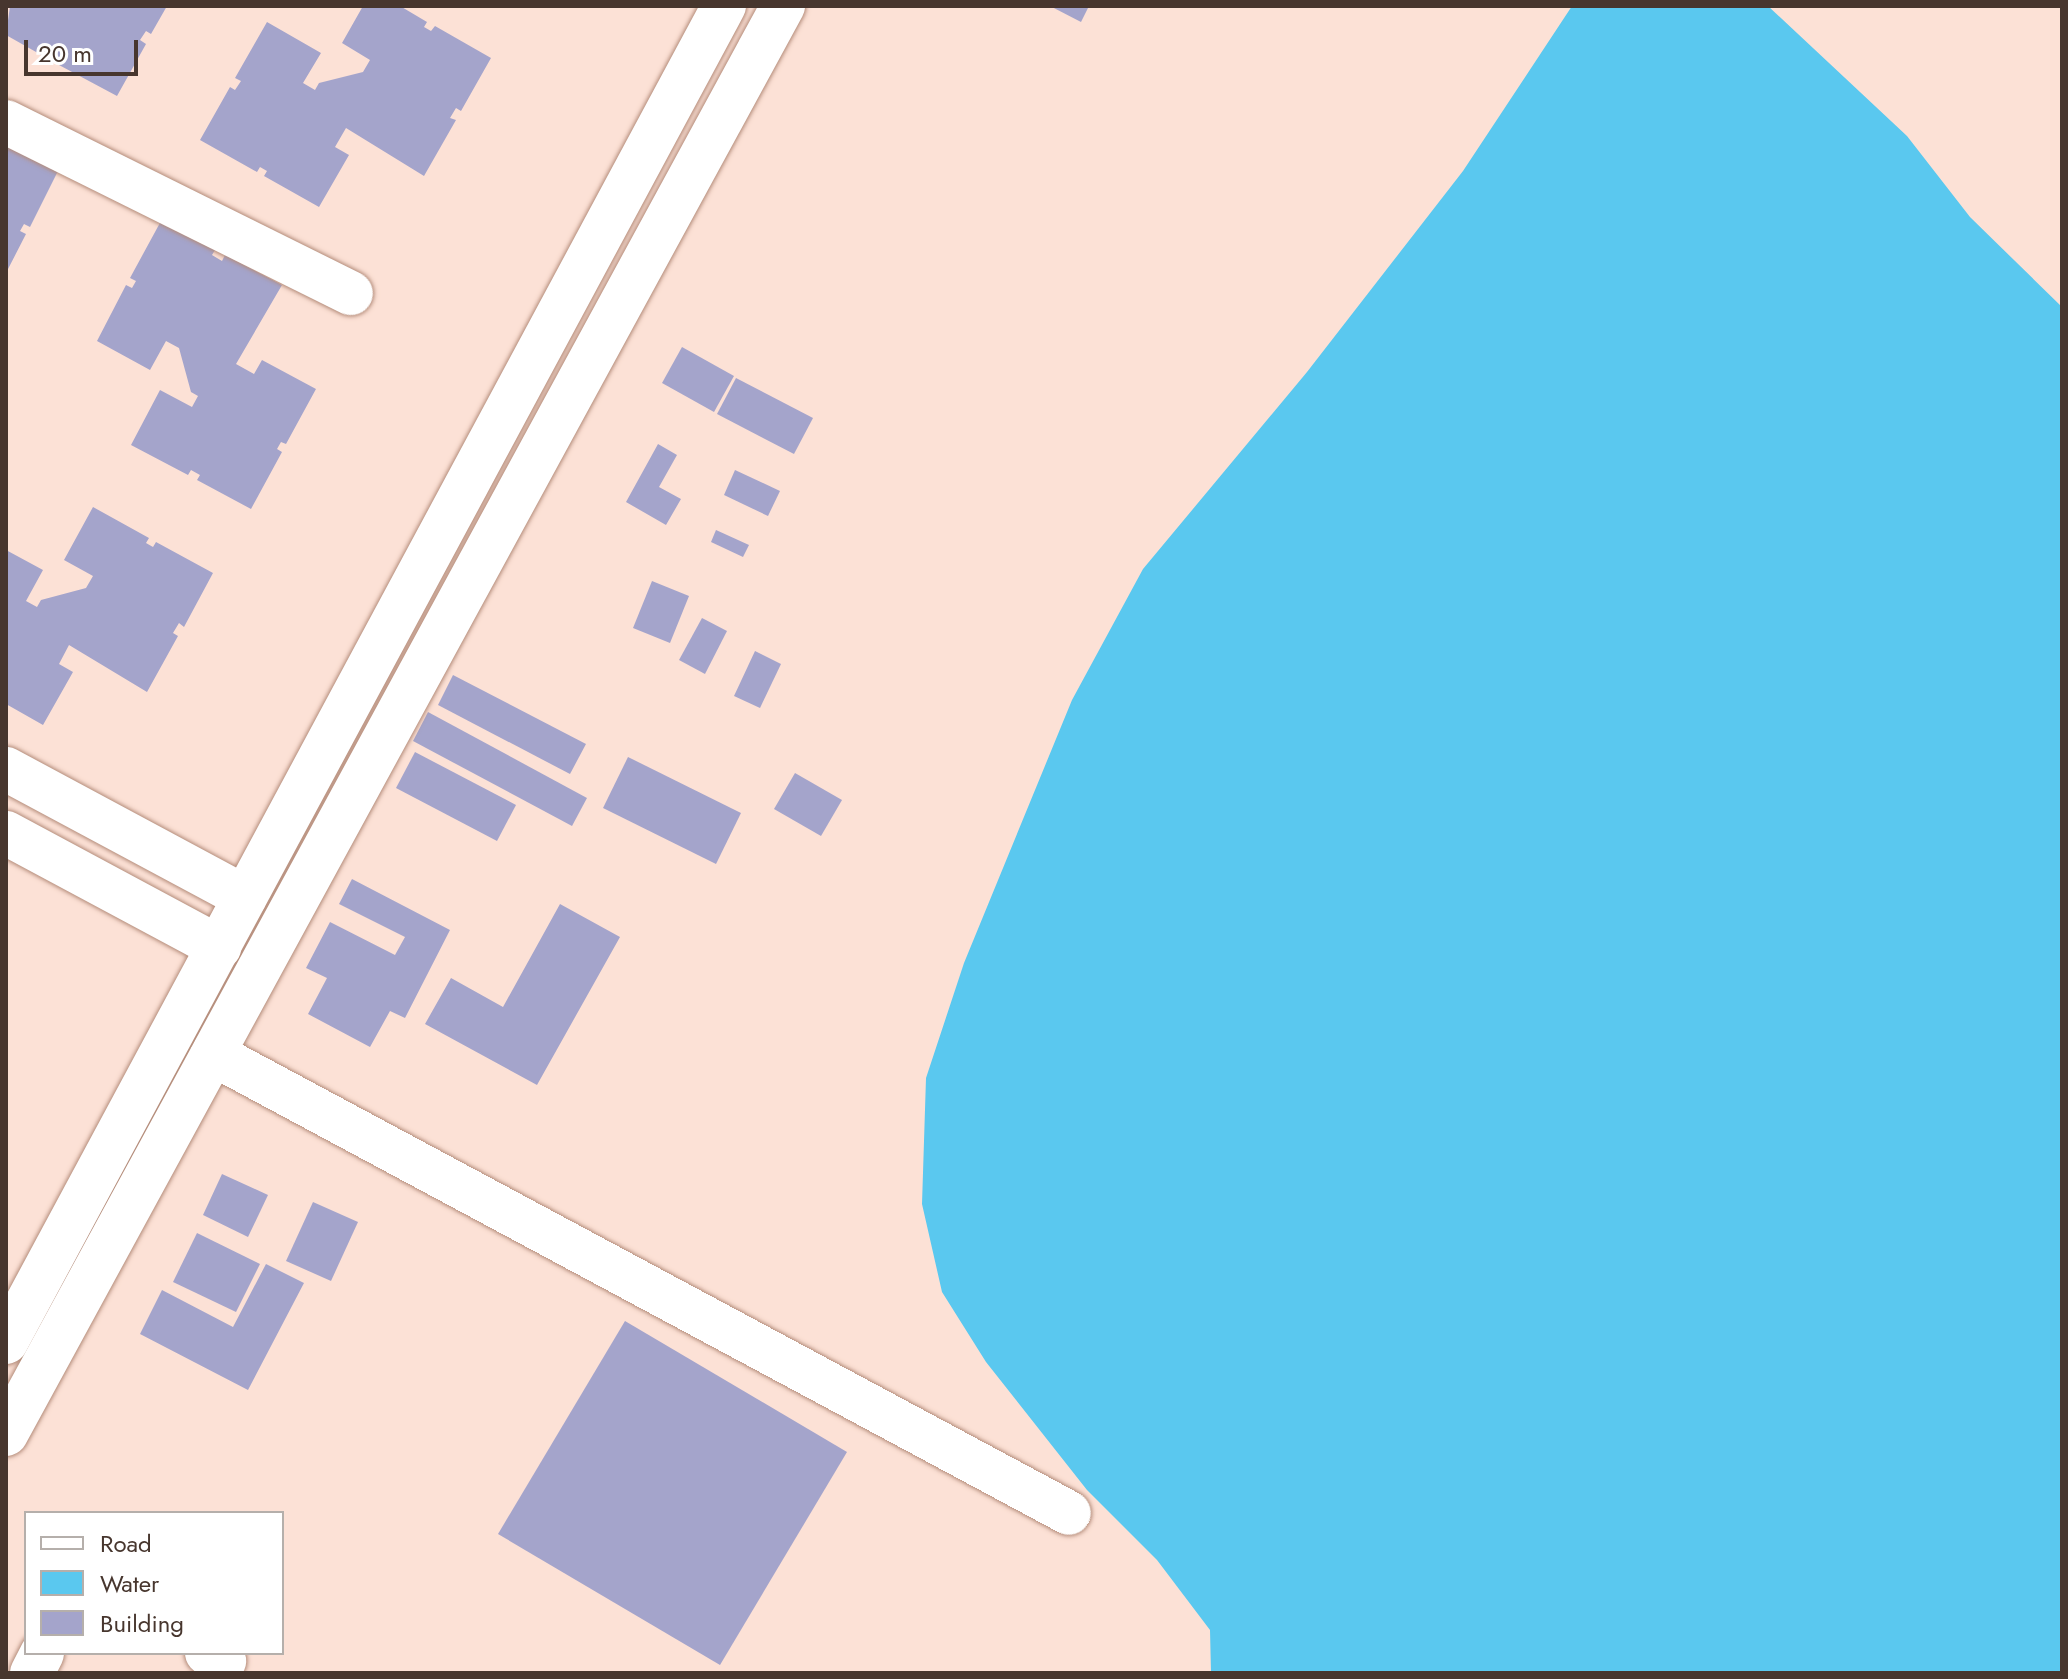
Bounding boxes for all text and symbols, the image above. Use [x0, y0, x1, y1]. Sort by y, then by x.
scale bar [28, 24, 142, 74]
text: 20 m [38, 36, 92, 71]
legend [24, 1511, 284, 1655]
text: Road [100, 1526, 152, 1561]
text: Water [100, 1566, 159, 1601]
text: Building [100, 1606, 184, 1641]

